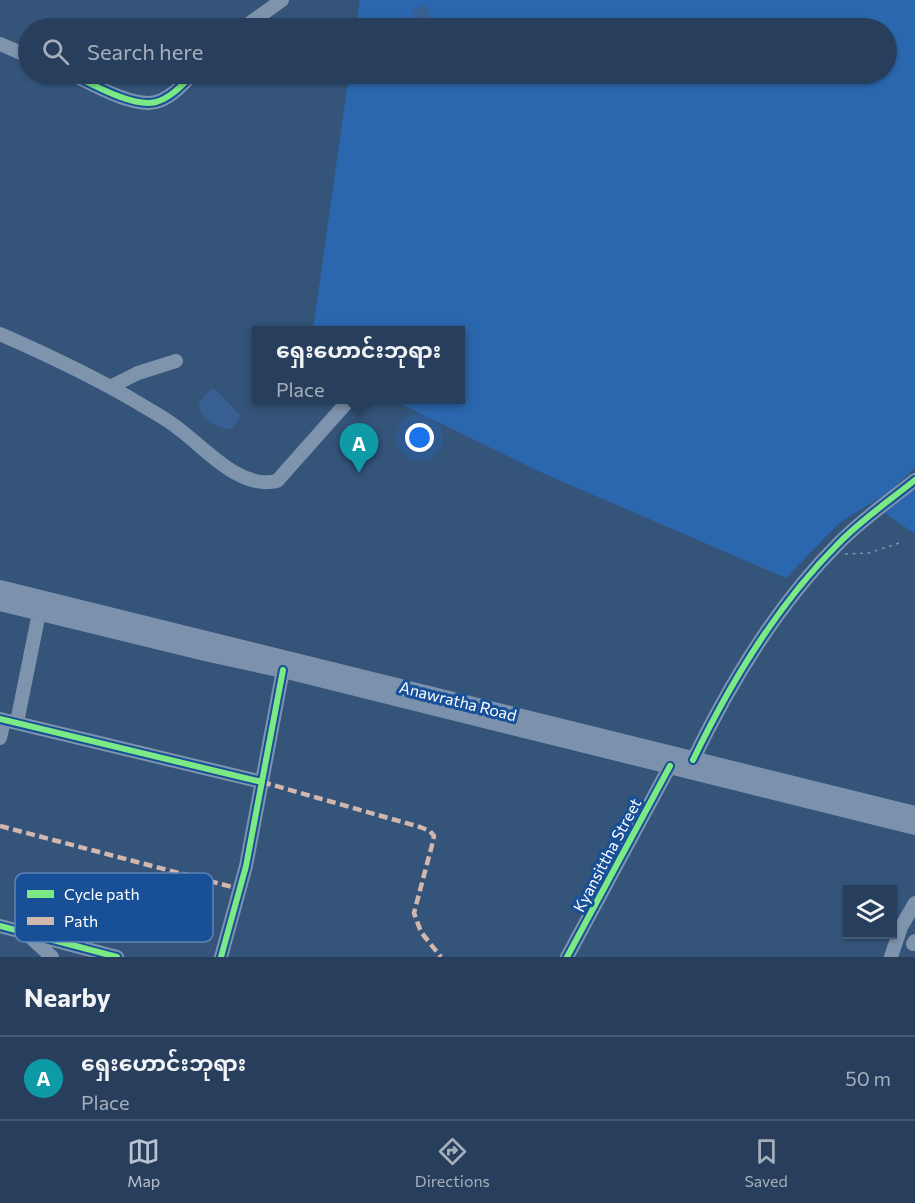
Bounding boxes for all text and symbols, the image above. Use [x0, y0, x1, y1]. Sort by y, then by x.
search box [18, 18, 897, 84]
icon: search [39, 35, 72, 68]
text: Search here [87, 38, 203, 65]
popup [252, 326, 465, 404]
text: ရှေးဟောင်းဘုရား [276, 336, 441, 363]
text: Place [276, 377, 324, 401]
your location [405, 423, 434, 452]
pin: A [340, 424, 378, 473]
street label: Anawratha Road [397, 677, 519, 724]
street label: Kyansittha Street [569, 794, 645, 915]
legend [15, 873, 213, 942]
text: Cycle path [64, 884, 140, 903]
map controls [843, 885, 897, 939]
button: layers [843, 885, 897, 939]
text: Path [64, 911, 98, 930]
text: Nearby [24, 981, 111, 1012]
text: ရှေးဟောင်းဘုရား [81, 1049, 246, 1076]
text: A [36, 1066, 51, 1090]
text: 50 m [845, 1066, 891, 1090]
text: Place [81, 1090, 130, 1114]
tab: Map [127, 1135, 160, 1190]
tab: Directions [415, 1135, 490, 1190]
tab: Saved [744, 1135, 788, 1190]

